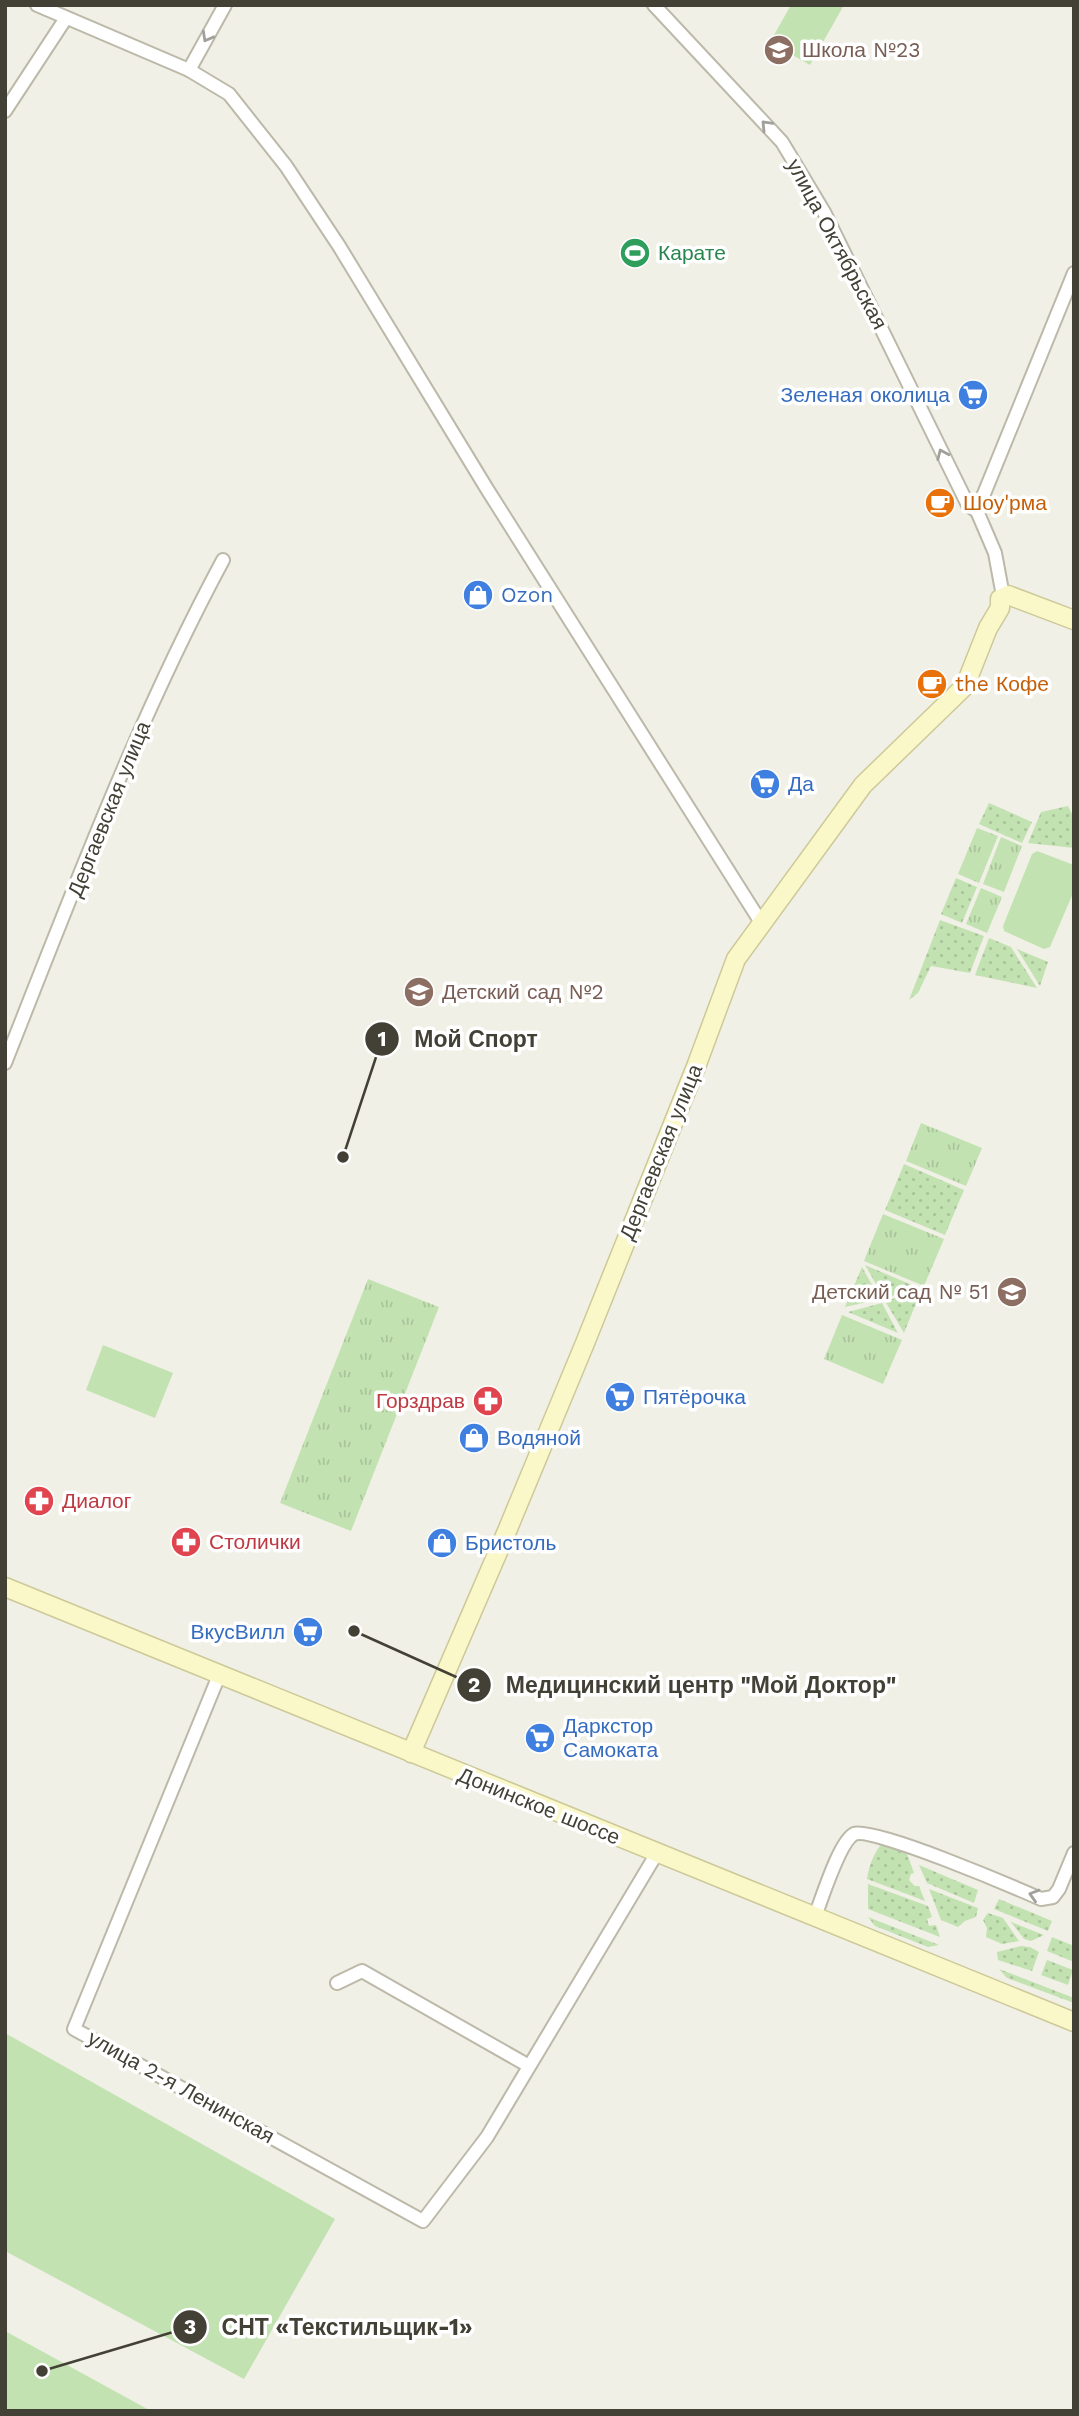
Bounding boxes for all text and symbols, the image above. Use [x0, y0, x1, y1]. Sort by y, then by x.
one-way arrow [202, 30, 215, 43]
school or university icon: Школа №23 [762, 33, 796, 67]
place label: Школа №23 [802, 37, 920, 62]
one-way arrow [762, 120, 774, 133]
street label: улица Октябрьская [782, 154, 893, 333]
sports icon: Карате [618, 236, 652, 270]
place label: Карате [658, 240, 726, 265]
supermarket icon: Зеленая околица [956, 378, 990, 412]
place label: Зеленая околица [781, 382, 950, 407]
one-way arrow [936, 449, 950, 461]
cafe icon: Шоу'рма [923, 486, 957, 520]
place label: Шоу'рма [963, 490, 1047, 515]
shop icon: Ozon [461, 578, 495, 612]
place label: Ozon [501, 582, 553, 607]
cafe icon: the Кофе [915, 667, 949, 701]
place label: the Кофе [955, 671, 1049, 696]
street label: Дергаевская улица [62, 717, 155, 900]
supermarket icon: Да [748, 767, 782, 801]
place label: Да [788, 771, 814, 796]
school or university icon: Детский сад №2 [402, 975, 436, 1009]
place label: Детский сад №2 [442, 979, 604, 1004]
callout: Мой Спорт [365, 1017, 551, 1061]
text: 1 [377, 1026, 387, 1051]
text: Мой Спорт [414, 1026, 538, 1053]
street label: Дергаевская улица [614, 1060, 707, 1243]
school or university icon: Детский сад № 51 [995, 1275, 1029, 1309]
place label: Детский сад № 51 [812, 1279, 989, 1304]
supermarket icon: Пятёрочка [603, 1380, 637, 1414]
pharmacy icon: Горздрав [471, 1384, 505, 1418]
place label: Пятёрочка [643, 1384, 746, 1409]
place label: Горздрав [376, 1388, 465, 1413]
shop icon: Водяной [457, 1421, 491, 1455]
place label: Водяной [497, 1425, 581, 1450]
pharmacy icon: Диалог [22, 1484, 56, 1518]
place label: Диалог [62, 1488, 132, 1513]
pharmacy icon: Столички [169, 1525, 203, 1559]
shop icon: Бристоль [425, 1526, 459, 1560]
place label: Столички [209, 1529, 301, 1554]
place label: Бристоль [465, 1530, 557, 1555]
supermarket icon: ВкусВилл [291, 1615, 325, 1649]
place label: ВкусВилл [191, 1619, 285, 1644]
callout: Медицинский центр "Мой Доктор" [457, 1663, 910, 1707]
text: 2 [468, 1672, 480, 1697]
text: Медицинский центр "Мой Доктор" [506, 1672, 896, 1699]
place label: Даркстор Самоката [563, 1713, 658, 1762]
supermarket icon: Даркстор Самоката [523, 1721, 557, 1755]
street label: Донинское шоссе [454, 1762, 624, 1849]
one-way arrow [1029, 1889, 1041, 1903]
street label: улица 2-я Ленинская [84, 2025, 279, 2148]
callout: СНТ «Текстильщик-1» [172, 2305, 486, 2349]
text: 3 [184, 2314, 196, 2339]
text: СНТ «Текстильщик-1» [222, 2314, 472, 2341]

